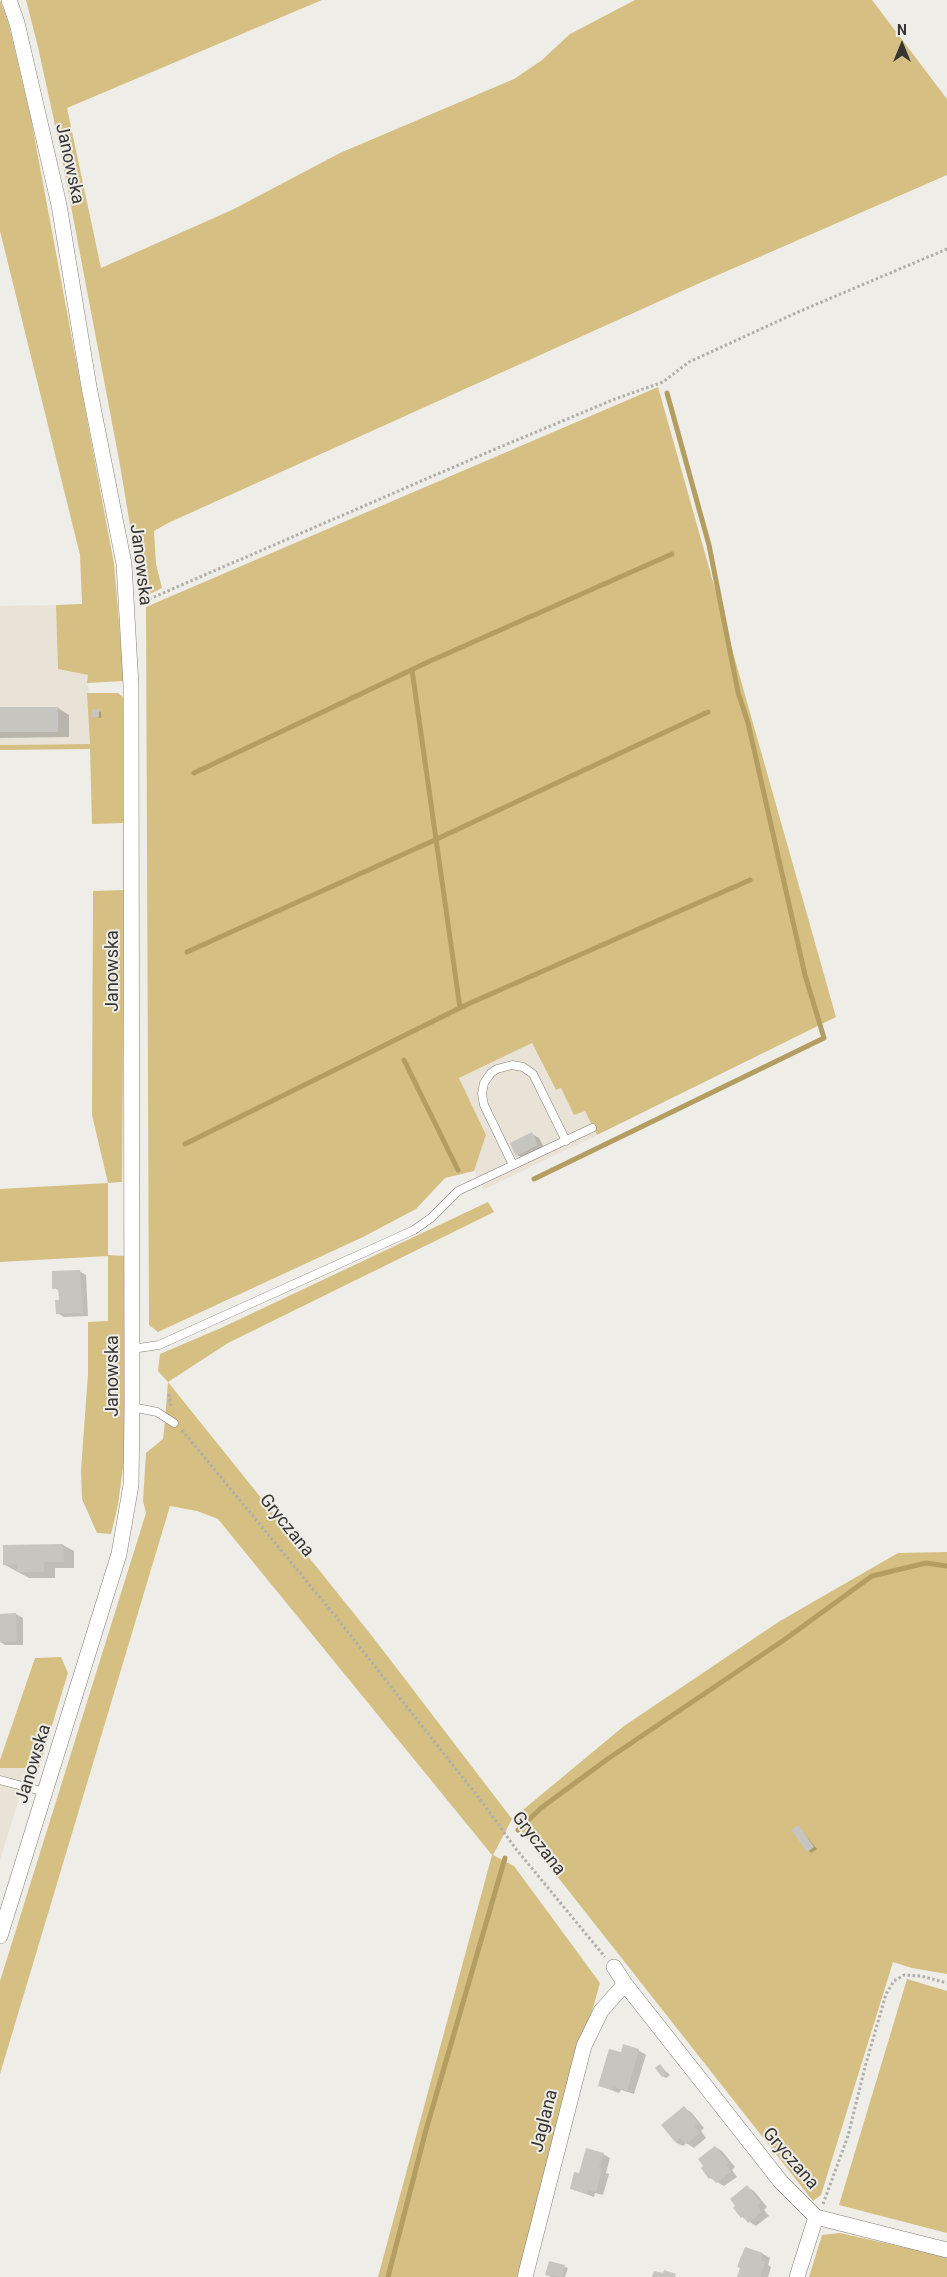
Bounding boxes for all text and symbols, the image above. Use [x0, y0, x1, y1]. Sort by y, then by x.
north arrow [877, 20, 927, 70]
text: N [897, 22, 907, 38]
street label: Janowska [50, 122, 88, 206]
street label: Janowska [124, 523, 156, 607]
street label: Janowska [102, 930, 124, 1012]
street label: Janowska [102, 1335, 124, 1417]
street label: Gryczana [254, 1490, 318, 1562]
street label: Janowska [12, 1722, 56, 1806]
street label: Gryczana [506, 1808, 570, 1880]
street label: Jaglana [527, 2087, 563, 2155]
street label: Gryczana [757, 2124, 823, 2194]

